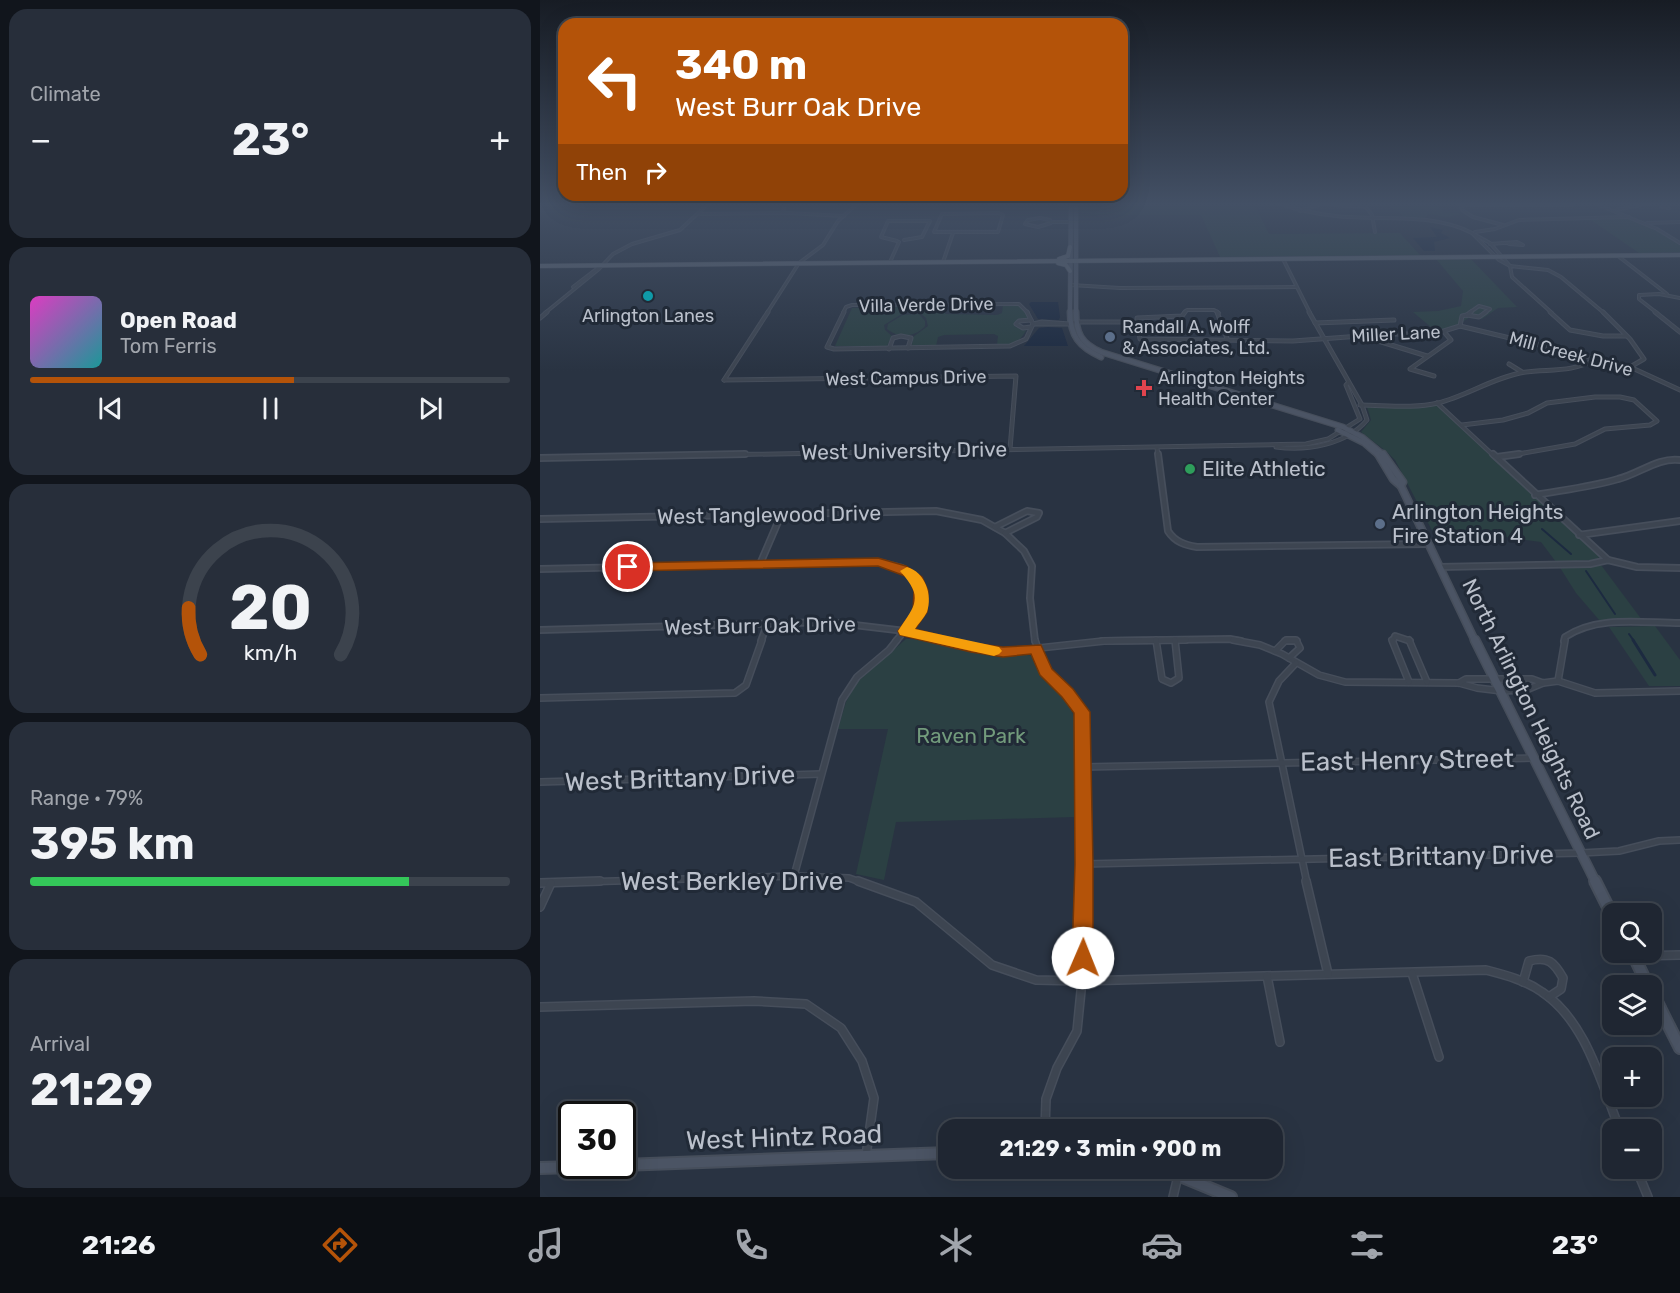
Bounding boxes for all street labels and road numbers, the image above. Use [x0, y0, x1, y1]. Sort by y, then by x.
street label: Villa Verde Drive [858, 293, 994, 317]
street label: Miller Lane [1351, 321, 1441, 347]
street label: Mill Creek Drive [1507, 327, 1635, 381]
street label: West Campus Drive [825, 366, 987, 390]
street label: West University Drive [801, 436, 1007, 465]
street label: West Tanglewood Drive [657, 500, 881, 529]
street label: North Arlington Heights Road [1457, 574, 1606, 843]
street label: West Burr Oak Drive [664, 611, 856, 640]
street label: East Henry Street [1300, 743, 1514, 778]
street label: West Brittany Drive [564, 759, 796, 798]
street label: East Brittany Drive [1328, 839, 1554, 874]
street label: West Berkley Drive [621, 866, 843, 897]
street label: West Hintz Road [685, 1119, 883, 1156]

